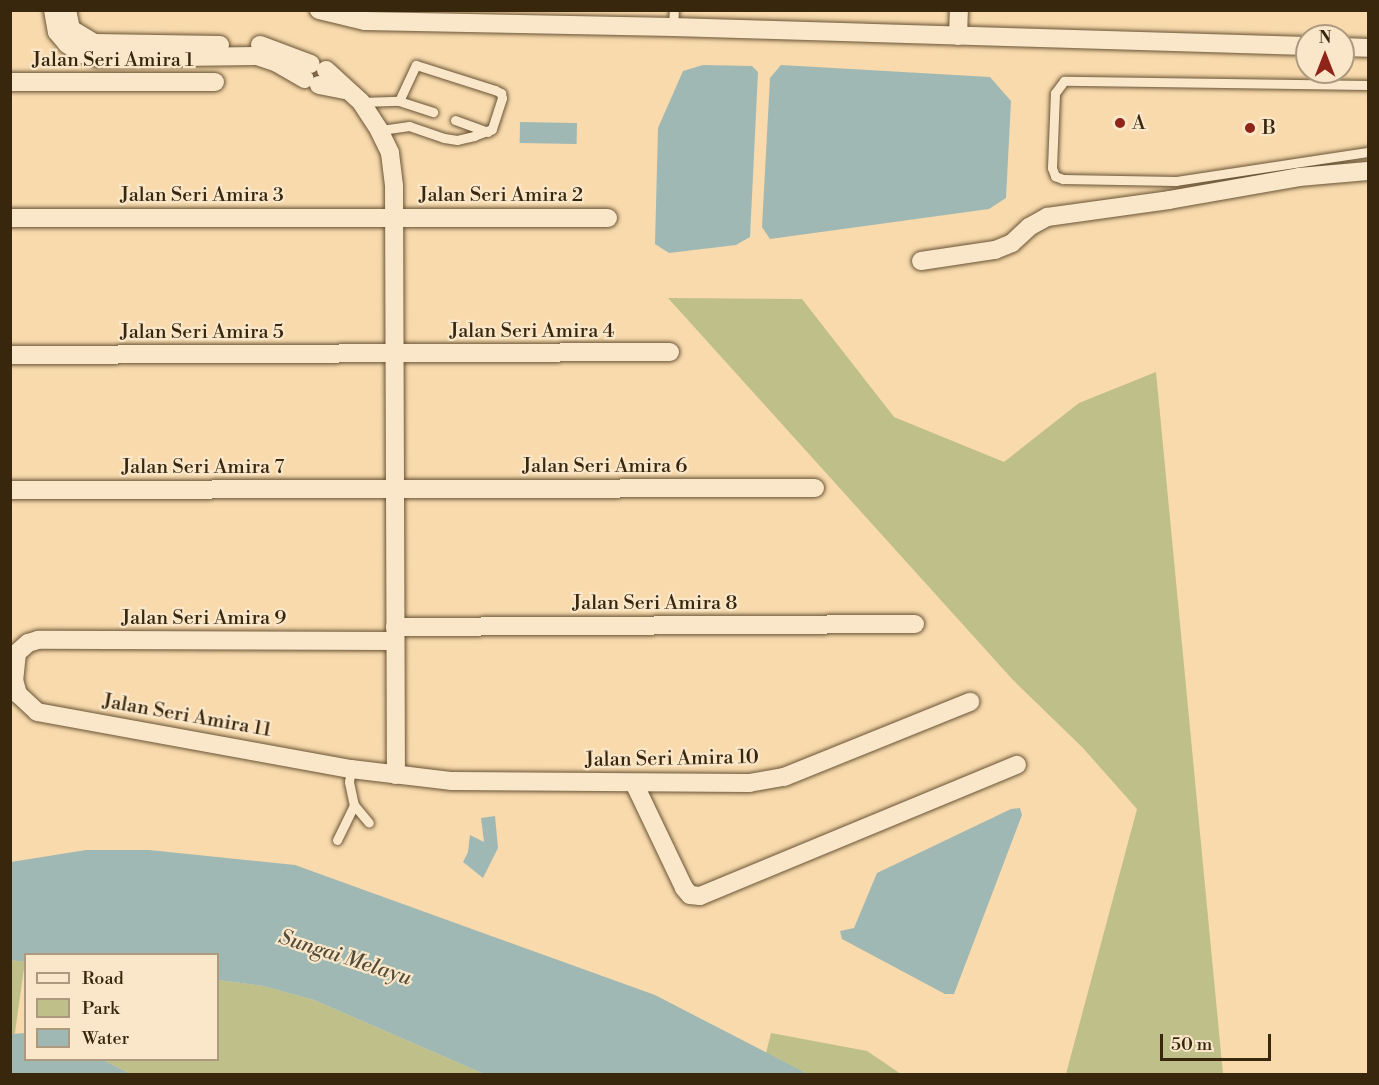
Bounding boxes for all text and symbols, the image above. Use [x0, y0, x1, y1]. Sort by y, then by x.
north arrow [1295, 24, 1355, 84]
text: N [1319, 28, 1331, 48]
street label: Jalan Seri Amira 1 [32, 48, 194, 72]
place label: A [1132, 111, 1146, 135]
marker: A [1113, 116, 1127, 130]
place label: B [1262, 116, 1276, 140]
marker: B [1243, 121, 1257, 135]
street label: Jalan Seri Amira 3 [120, 183, 284, 207]
street label: Jalan Seri Amira 2 [419, 183, 583, 207]
street label: Jalan Seri Amira 4 [450, 319, 614, 343]
street label: Jalan Seri Amira 5 [120, 320, 284, 344]
street label: Jalan Seri Amira 6 [523, 454, 687, 478]
street label: Jalan Seri Amira 7 [122, 455, 284, 479]
street label: Jalan Seri Amira 8 [573, 591, 737, 615]
street label: Jalan Seri Amira 9 [122, 606, 286, 630]
street label: Jalan Seri Amira 11 [101, 689, 273, 743]
street label: Jalan Seri Amira 10 [585, 745, 759, 773]
water label: Sungai Melayu [275, 925, 415, 991]
legend [24, 953, 219, 1061]
text: Road [82, 967, 124, 990]
text: Park [82, 997, 119, 1020]
scale bar [1163, 1022, 1274, 1060]
text: Water [82, 1027, 129, 1050]
text: 50 m [1171, 1033, 1212, 1056]

